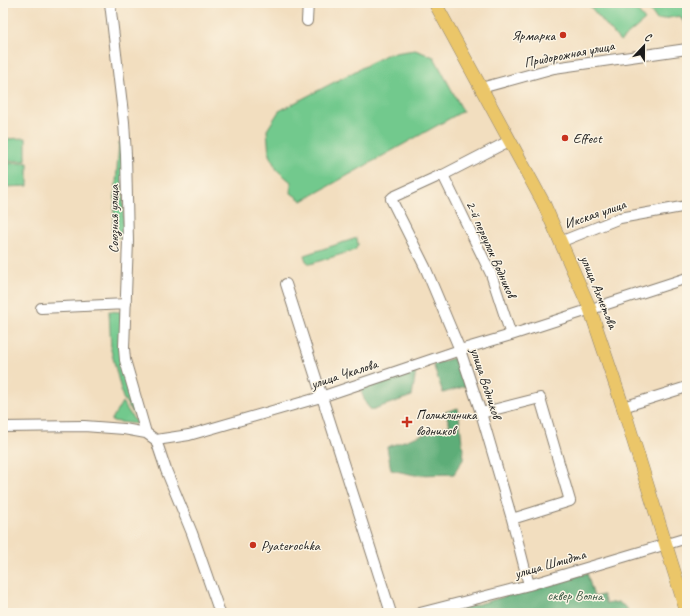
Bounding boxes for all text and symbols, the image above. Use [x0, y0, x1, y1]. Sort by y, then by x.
north arrow [624, 26, 664, 66]
place label: Ярмарка [512, 27, 556, 44]
text: С [643, 29, 654, 45]
marker: Ярмарка [558, 30, 568, 40]
street label: Придорожная улица [523, 37, 617, 71]
place label: Effect [573, 130, 603, 147]
marker: Effect [560, 133, 570, 143]
street label: Союзная улица [105, 184, 122, 253]
street label: Икская улица [562, 195, 629, 232]
street label: 2-й переулок Водников [462, 198, 521, 303]
street label: улица Ахметова [576, 252, 622, 332]
street label: улица Водников [466, 344, 506, 423]
street label: улица Чкалова [308, 355, 381, 393]
place label: Поликлиника водников [416, 406, 478, 439]
marker: Поликлиника водников [401, 416, 413, 428]
place label: Pyaterochka [261, 537, 321, 554]
marker: Pyaterochka [248, 540, 258, 550]
street label: улица Шмидта [512, 545, 589, 583]
park label: сквер Волна [547, 587, 604, 604]

